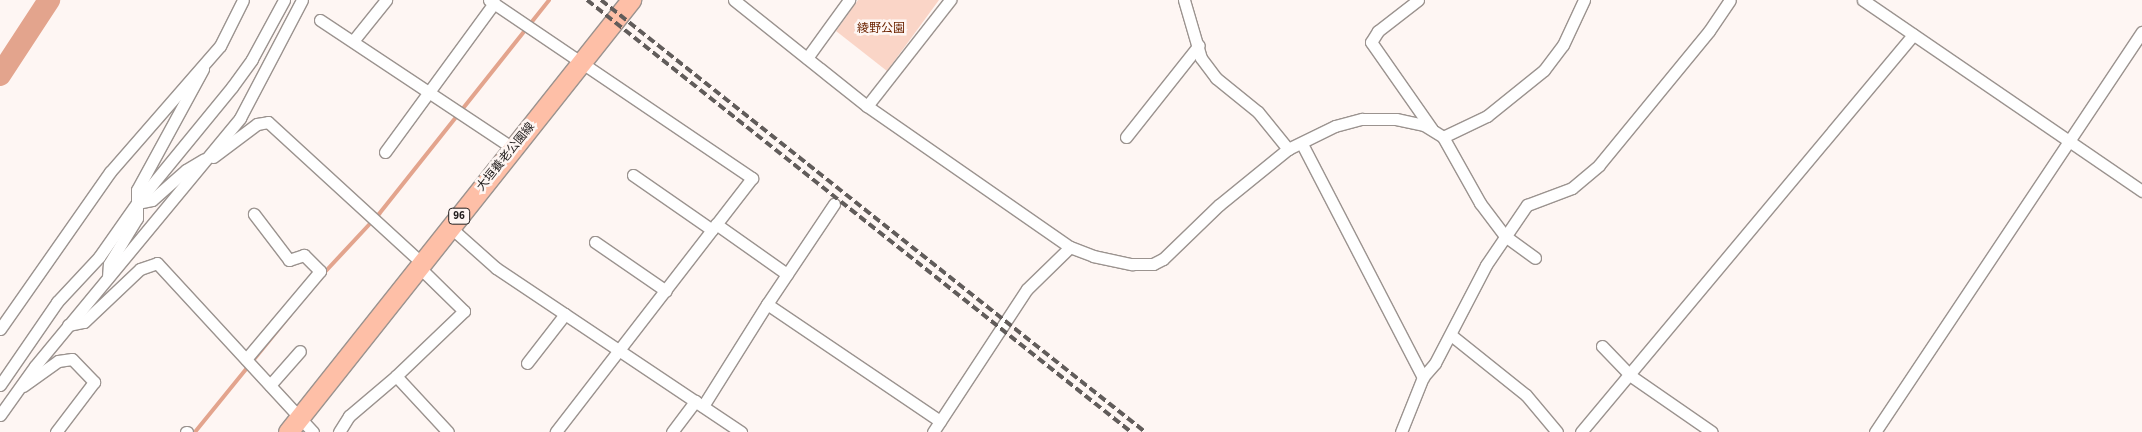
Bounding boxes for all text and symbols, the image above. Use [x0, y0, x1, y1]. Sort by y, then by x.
park label: 綾野公園 [857, 22, 905, 36]
street label: 大垣養老公園線 [474, 120, 538, 194]
road number: 96 [448, 208, 470, 225]

